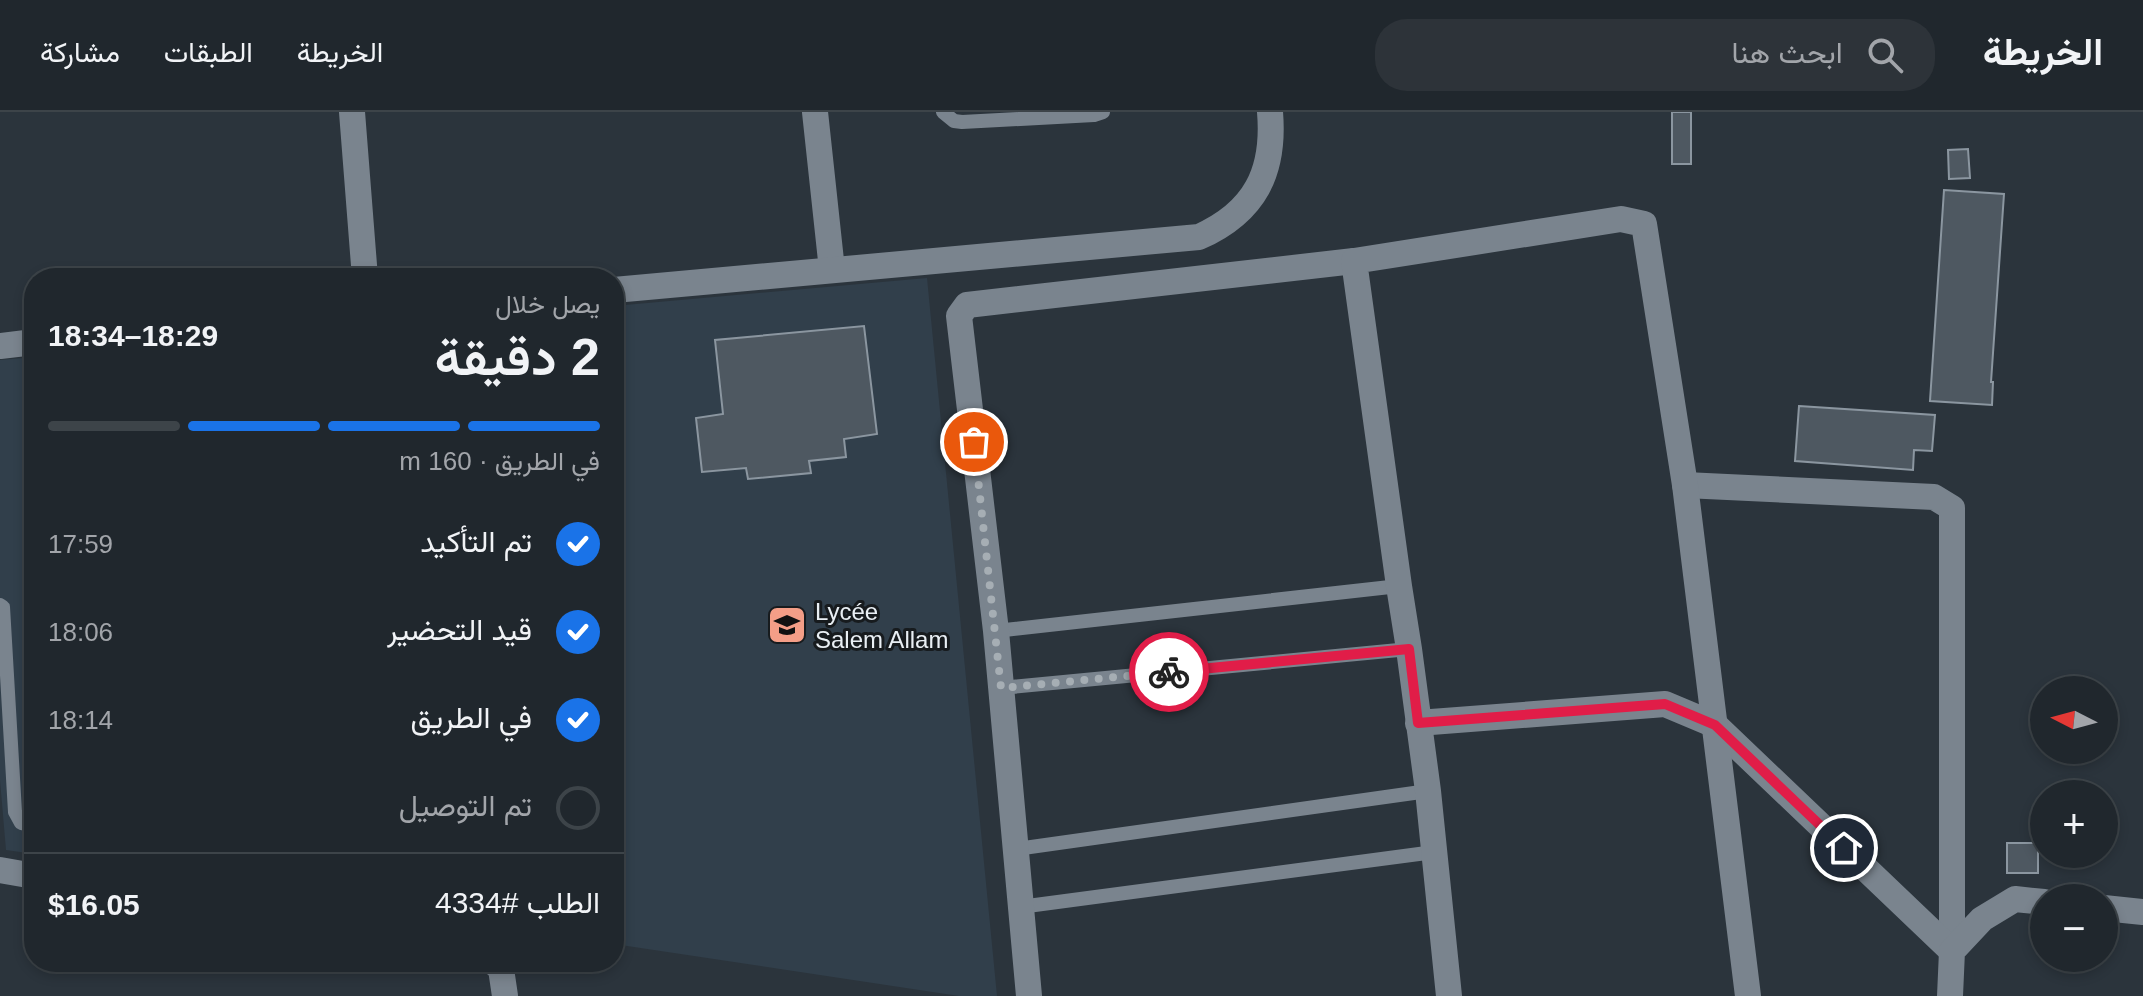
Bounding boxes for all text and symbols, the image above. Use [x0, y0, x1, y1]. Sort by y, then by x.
search box [1375, 19, 1935, 91]
text: الخريطة [1983, 31, 2103, 73]
icon: search [1863, 33, 1907, 77]
text: ابحث هنا [1731, 36, 1843, 69]
text: مشاركة [40, 37, 120, 68]
text: الطبقات [164, 37, 253, 68]
text: الخريطة [297, 37, 383, 68]
text: يصل خلال [495, 289, 600, 319]
text: 18:29–18:34 [48, 319, 218, 352]
text: 2 دقيقة [435, 328, 600, 386]
pin [940, 408, 1008, 476]
icon: bag [952, 420, 996, 464]
text: في الطريق · 160 m [399, 446, 600, 476]
icon: check [556, 522, 600, 566]
text: تم التأكيد [420, 525, 532, 558]
text: 17:59 [48, 529, 113, 559]
place label: Lycée Salem Allam [815, 598, 948, 653]
school or university icon: Lycée Salem Allam [766, 604, 808, 646]
icon: check [556, 610, 600, 654]
text: قيد التحضير [387, 613, 532, 646]
text: 18:06 [48, 617, 113, 647]
courier [1129, 632, 1209, 712]
icon: bike [1147, 650, 1191, 694]
north arrow [2030, 676, 2118, 764]
map controls [2030, 676, 2118, 972]
icon: check [556, 698, 600, 742]
text: في الطريق [411, 701, 532, 734]
text: 18:14 [48, 705, 113, 735]
button: + [2030, 780, 2118, 868]
text: تم التوصيل [399, 789, 532, 822]
pin [1810, 814, 1878, 882]
icon: home [1822, 826, 1866, 870]
button: − [2030, 884, 2118, 972]
text: الطلب #4334 [435, 886, 600, 919]
text: $16.05 [48, 888, 140, 921]

